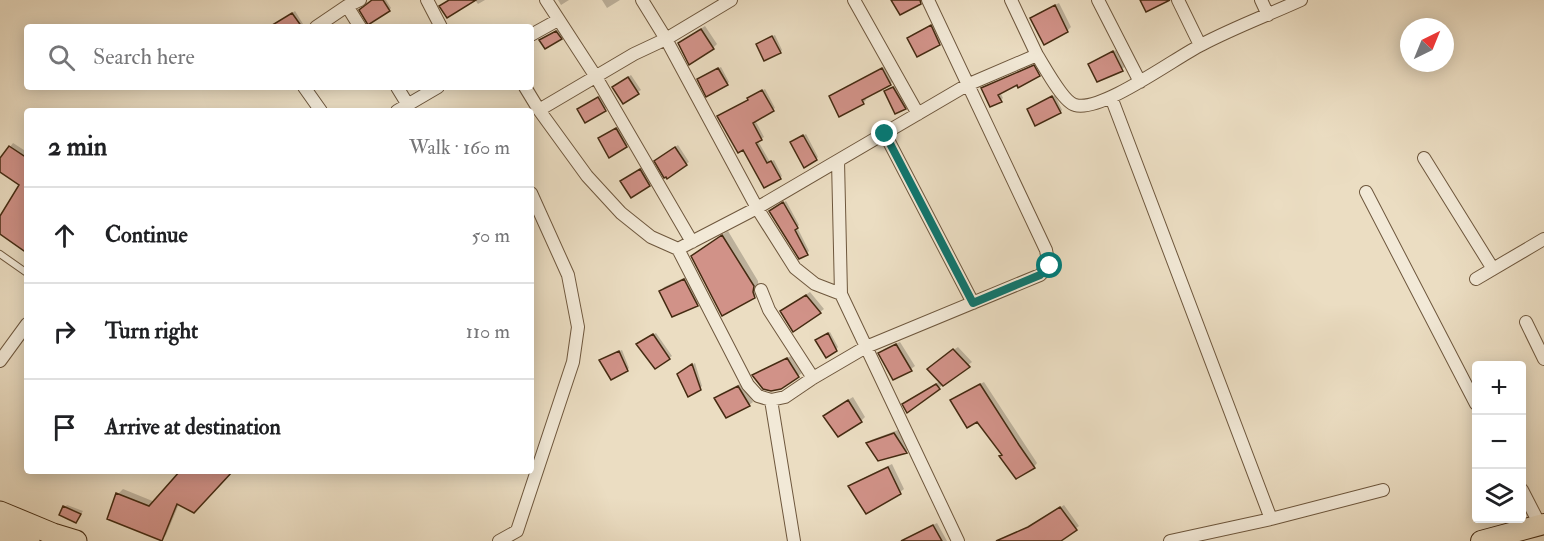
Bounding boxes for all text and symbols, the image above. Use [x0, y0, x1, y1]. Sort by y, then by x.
north arrow [1400, 18, 1454, 72]
search box [24, 24, 534, 90]
icon: search [45, 41, 78, 74]
text: Search here [93, 43, 195, 71]
route end [871, 120, 897, 146]
text: 2 min [48, 131, 107, 163]
text: Walk · 160 m [409, 135, 510, 160]
icon: ahead [48, 219, 81, 252]
text: Continue [105, 221, 188, 249]
text: 50 m [471, 223, 510, 248]
route start [1036, 252, 1062, 278]
icon: right [48, 315, 81, 348]
text: Turn right [105, 317, 198, 345]
text: 110 m [466, 319, 510, 344]
map controls [1472, 361, 1526, 523]
button: + [1472, 361, 1526, 415]
icon: arrive [48, 411, 81, 444]
text: Arrive at destination [105, 413, 281, 441]
button: − [1472, 415, 1526, 469]
button: layers [1472, 469, 1526, 523]

